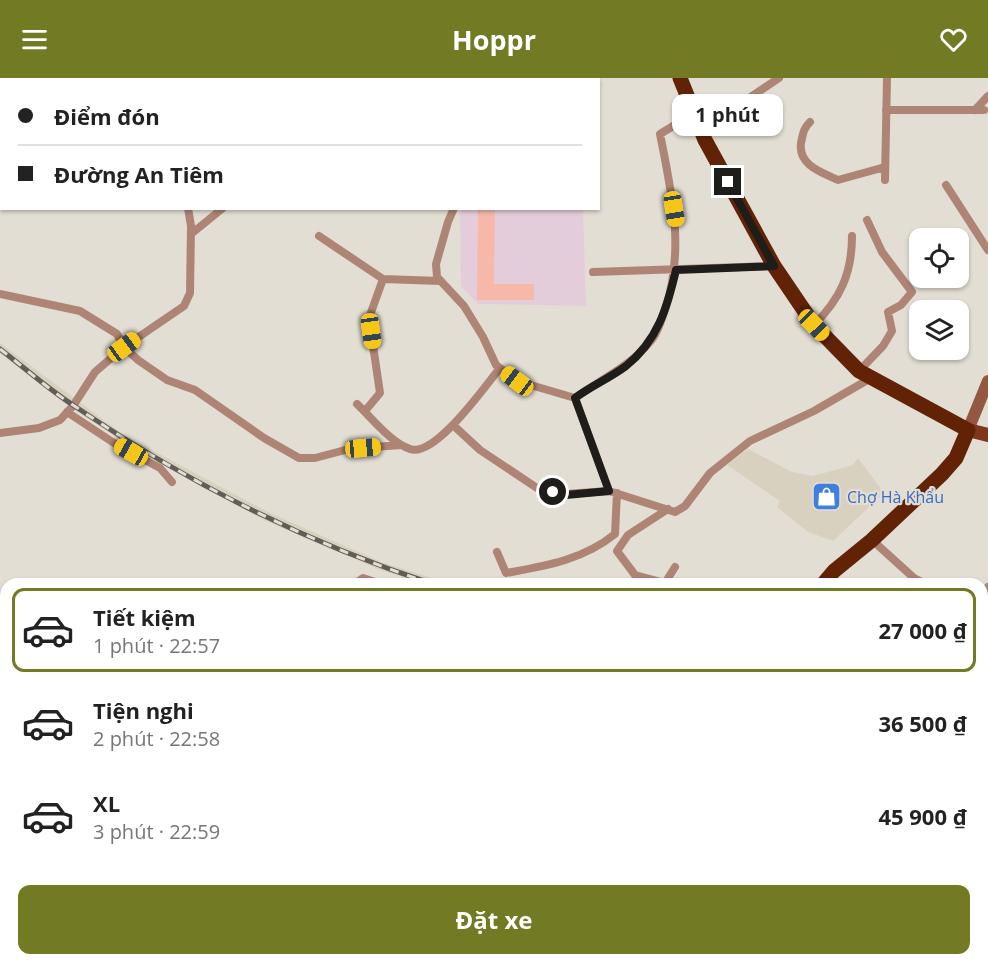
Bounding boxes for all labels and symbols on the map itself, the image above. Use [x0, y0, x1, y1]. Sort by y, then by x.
callout: 1 phút [672, 95, 783, 137]
route end [714, 168, 741, 195]
car [662, 190, 686, 228]
car [795, 306, 833, 344]
car [360, 312, 382, 350]
car [104, 329, 144, 365]
car [497, 363, 537, 399]
car [111, 435, 151, 469]
car [344, 437, 382, 459]
route start [539, 478, 566, 505]
shop icon: Chợ Hà Khẩu [810, 481, 842, 513]
place label: Chợ Hà Khẩu [847, 486, 944, 508]

